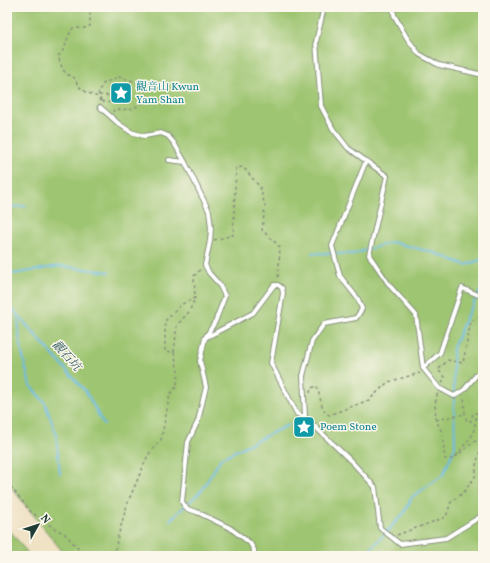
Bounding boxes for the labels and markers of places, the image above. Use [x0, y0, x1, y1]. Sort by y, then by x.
place icon: 觀音山 Kwun Yam Shan [108, 80, 134, 106]
place label: 觀音山 Kwun Yam Shan [136, 80, 200, 108]
place icon: Poem Stone [291, 414, 317, 440]
place label: Poem Stone [320, 420, 377, 435]

